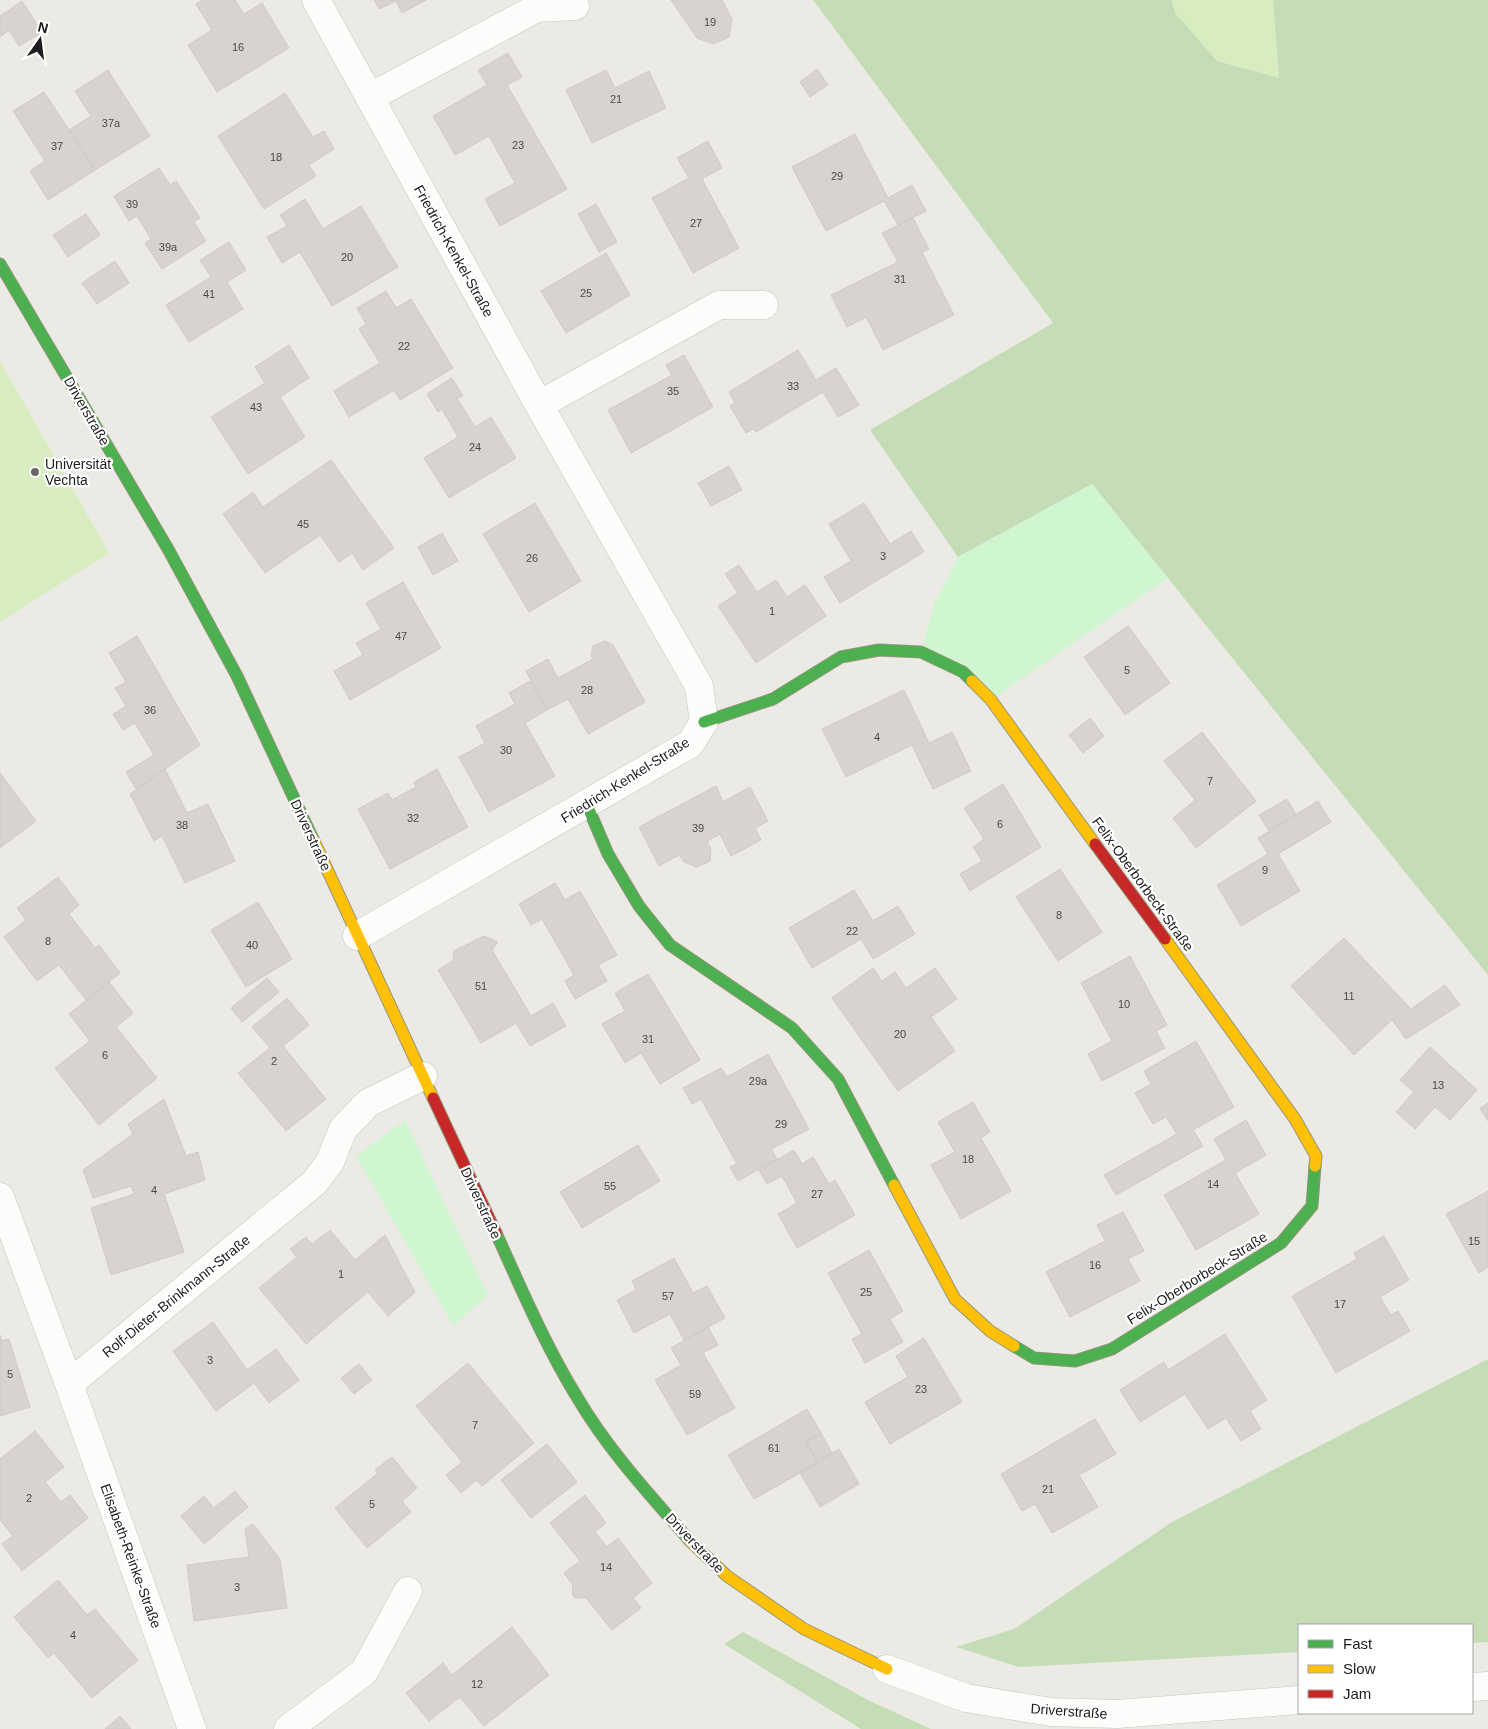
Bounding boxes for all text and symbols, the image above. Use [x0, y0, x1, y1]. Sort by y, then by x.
north arrow [15, 15, 65, 65]
house number: 19 [704, 16, 716, 28]
text: N [36, 18, 50, 36]
house number: 16 [232, 41, 244, 53]
house number: 21 [610, 93, 622, 105]
house number: 37a [102, 117, 121, 129]
house number: 23 [512, 139, 524, 151]
house number: 37 [51, 140, 63, 152]
house number: 18 [270, 151, 282, 163]
house number: 29 [831, 170, 843, 182]
street label: Friedrich-Kenkel-Straße [411, 182, 497, 320]
house number: 39 [126, 198, 138, 210]
house number: 27 [690, 217, 702, 229]
house number: 39a [159, 241, 178, 253]
house number: 20 [341, 251, 353, 263]
house number: 31 [894, 273, 906, 285]
house number: 25 [580, 287, 592, 299]
house number: 41 [203, 288, 215, 300]
house number: 22 [398, 340, 410, 352]
street label: Driverstraße [61, 374, 113, 449]
house number: 33 [787, 380, 799, 392]
house number: 35 [667, 385, 679, 397]
house number: 43 [250, 401, 262, 413]
house number: 24 [469, 441, 481, 453]
place label: Universität Vechta [45, 456, 111, 488]
marker: Universität Vechta [29, 466, 41, 478]
house number: 45 [297, 518, 309, 530]
house number: 3 [880, 550, 886, 562]
house number: 26 [526, 552, 538, 564]
house number: 1 [769, 605, 775, 617]
house number: 47 [395, 630, 407, 642]
house number: 5 [1124, 664, 1130, 676]
house number: 28 [581, 684, 593, 696]
house number: 36 [144, 704, 156, 716]
house number: 4 [874, 731, 880, 743]
street label: Friedrich-Kenkel-Straße [558, 734, 692, 826]
house number: 30 [500, 744, 512, 756]
house number: 7 [1207, 775, 1213, 787]
street label: Driverstraße [287, 797, 335, 873]
house number: 32 [407, 812, 419, 824]
street label: Felix-Oberborbeck-Straße [1089, 814, 1197, 954]
house number: 6 [997, 818, 1003, 830]
house number: 38 [176, 819, 188, 831]
house number: 39 [692, 822, 704, 834]
house number: 9 [1262, 864, 1268, 876]
house number: 8 [1056, 909, 1062, 921]
house number: 22 [846, 925, 858, 937]
house number: 8 [45, 935, 51, 947]
house number: 40 [246, 939, 258, 951]
house number: 51 [475, 980, 487, 992]
house number: 11 [1343, 990, 1355, 1002]
house number: 10 [1118, 998, 1130, 1010]
house number: 20 [894, 1028, 906, 1040]
house number: 31 [642, 1033, 654, 1045]
house number: 6 [102, 1049, 108, 1061]
house number: 2 [271, 1055, 277, 1067]
house number: 29a [749, 1075, 768, 1087]
house number: 13 [1432, 1079, 1444, 1091]
house number: 29 [775, 1118, 787, 1130]
house number: 18 [962, 1153, 974, 1165]
street label: Driverstraße [457, 1165, 505, 1241]
house number: 14 [1207, 1178, 1219, 1190]
house number: 55 [604, 1180, 616, 1192]
house number: 4 [151, 1184, 157, 1196]
house number: 27 [811, 1188, 823, 1200]
street label: Felix-Oberborbeck-Straße [1124, 1228, 1270, 1328]
street label: Rolf-Dieter-Brinkmann-Straße [99, 1231, 253, 1360]
house number: 15 [1468, 1235, 1480, 1247]
house number: 16 [1089, 1259, 1101, 1271]
house number: 1 [338, 1268, 344, 1280]
house number: 25 [860, 1286, 872, 1298]
house number: 57 [662, 1290, 674, 1302]
house number: 17 [1334, 1298, 1346, 1310]
house number: 3 [207, 1354, 213, 1366]
house number: 5 [7, 1368, 13, 1380]
house number: 23 [915, 1383, 927, 1395]
house number: 59 [689, 1388, 701, 1400]
house number: 7 [472, 1419, 478, 1431]
house number: 61 [768, 1442, 780, 1454]
street label: Elisabeth-Reinke-Straße [97, 1482, 165, 1631]
house number: 21 [1042, 1483, 1054, 1495]
house number: 2 [26, 1492, 32, 1504]
house number: 5 [369, 1498, 375, 1510]
street label: Driverstraße [662, 1510, 728, 1576]
house number: 14 [600, 1561, 612, 1573]
house number: 3 [234, 1581, 240, 1593]
legend [1298, 1624, 1473, 1714]
house number: 4 [70, 1629, 76, 1641]
text: Fast [1343, 1635, 1373, 1652]
text: Slow [1343, 1660, 1376, 1677]
house number: 12 [471, 1678, 483, 1690]
text: Jam [1343, 1685, 1371, 1702]
street label: Driverstraße [1030, 1700, 1108, 1722]

